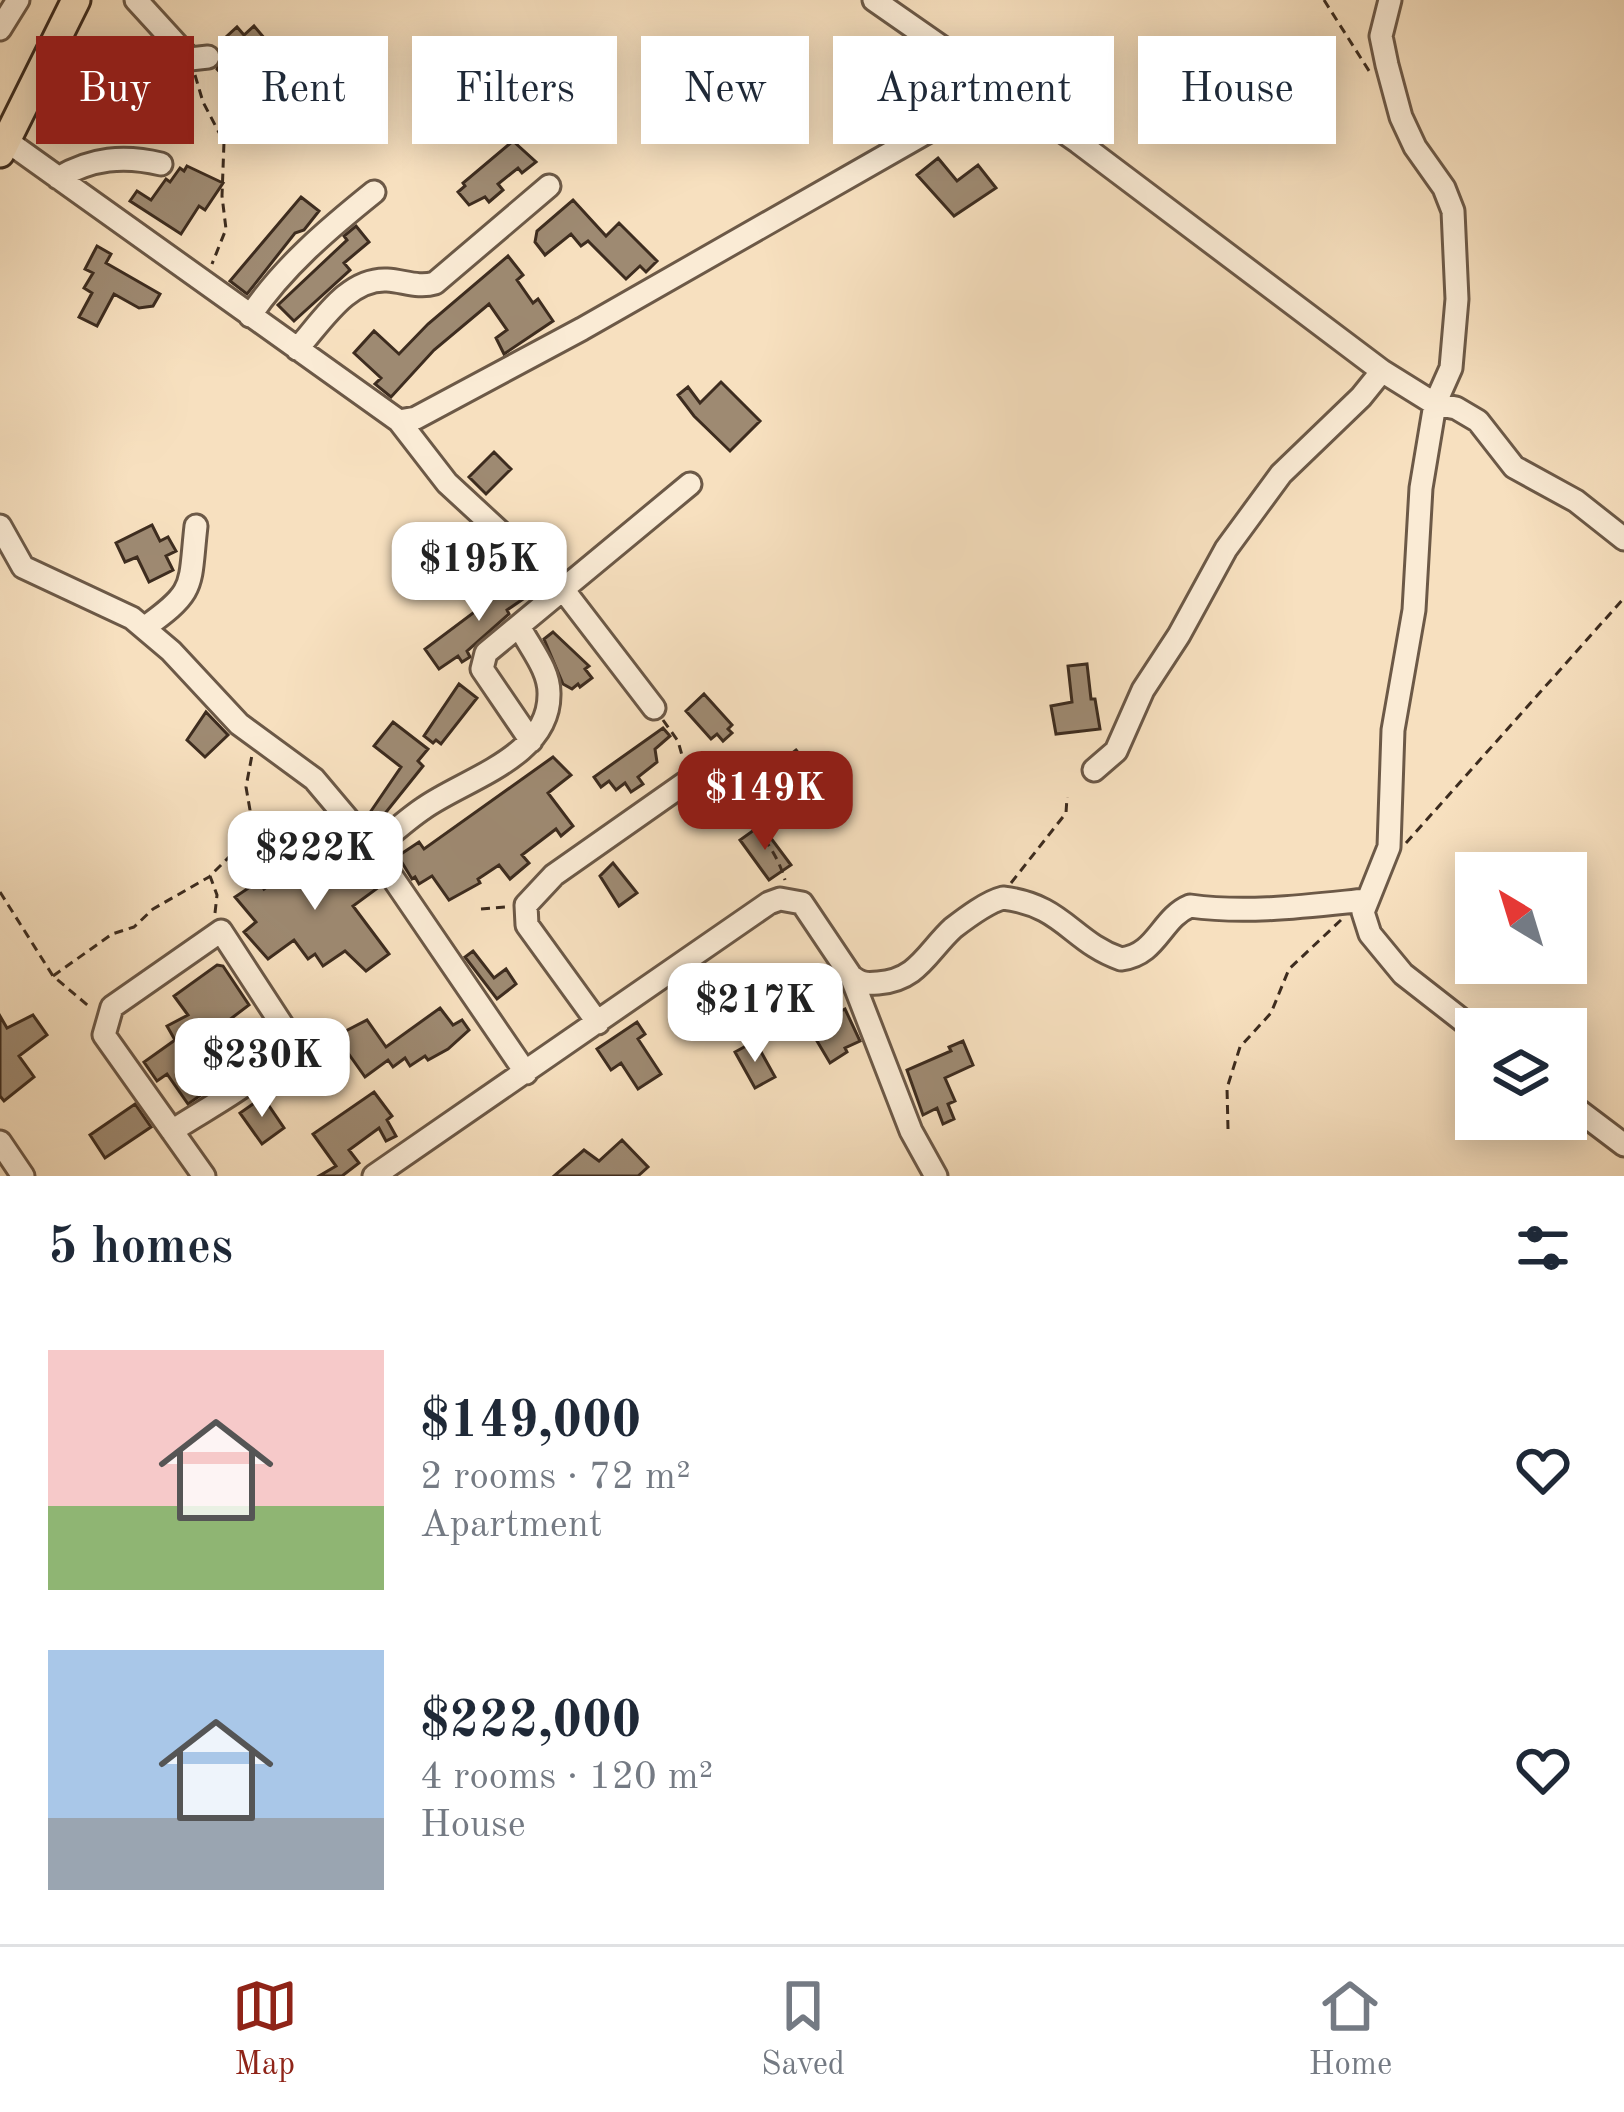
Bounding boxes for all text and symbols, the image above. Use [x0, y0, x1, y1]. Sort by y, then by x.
chip: Buy [36, 36, 194, 144]
chip: Rent [218, 36, 388, 144]
chip: Filters [412, 36, 617, 144]
chip: New [641, 36, 809, 144]
chip: Apartment [833, 36, 1114, 144]
chip: House [1138, 36, 1336, 144]
pin: $195K [395, 522, 563, 624]
text: $195K [419, 541, 539, 580]
pin: $149K [681, 751, 849, 853]
text: $149K [705, 770, 825, 809]
pin: $222K [231, 811, 399, 913]
text: $222K [255, 830, 375, 869]
north arrow [1455, 852, 1587, 984]
map controls [1455, 852, 1587, 1140]
pin: $217K [671, 963, 839, 1065]
text: $217K [695, 982, 815, 1021]
button: layers [1455, 1008, 1587, 1140]
pin: $230K [178, 1018, 346, 1120]
text: $230K [202, 1037, 322, 1076]
icon: filters [1510, 1215, 1576, 1281]
text: 5 homes [48, 1223, 233, 1274]
text: $149,000 [420, 1397, 641, 1448]
icon: home [144, 1398, 288, 1542]
icon: heart [1510, 1437, 1576, 1503]
text: 2 rooms · 72 m² [420, 1458, 691, 1497]
text: Apartment [420, 1506, 603, 1545]
text: $222,000 [420, 1697, 641, 1748]
icon: home [144, 1698, 288, 1842]
icon: heart [1510, 1737, 1576, 1803]
text: 4 rooms · 120 m² [420, 1758, 713, 1797]
text: House [420, 1806, 526, 1845]
tab: Map [232, 1973, 298, 2086]
tab: Saved [761, 1973, 845, 2086]
tab: Home [1309, 1973, 1392, 2086]

